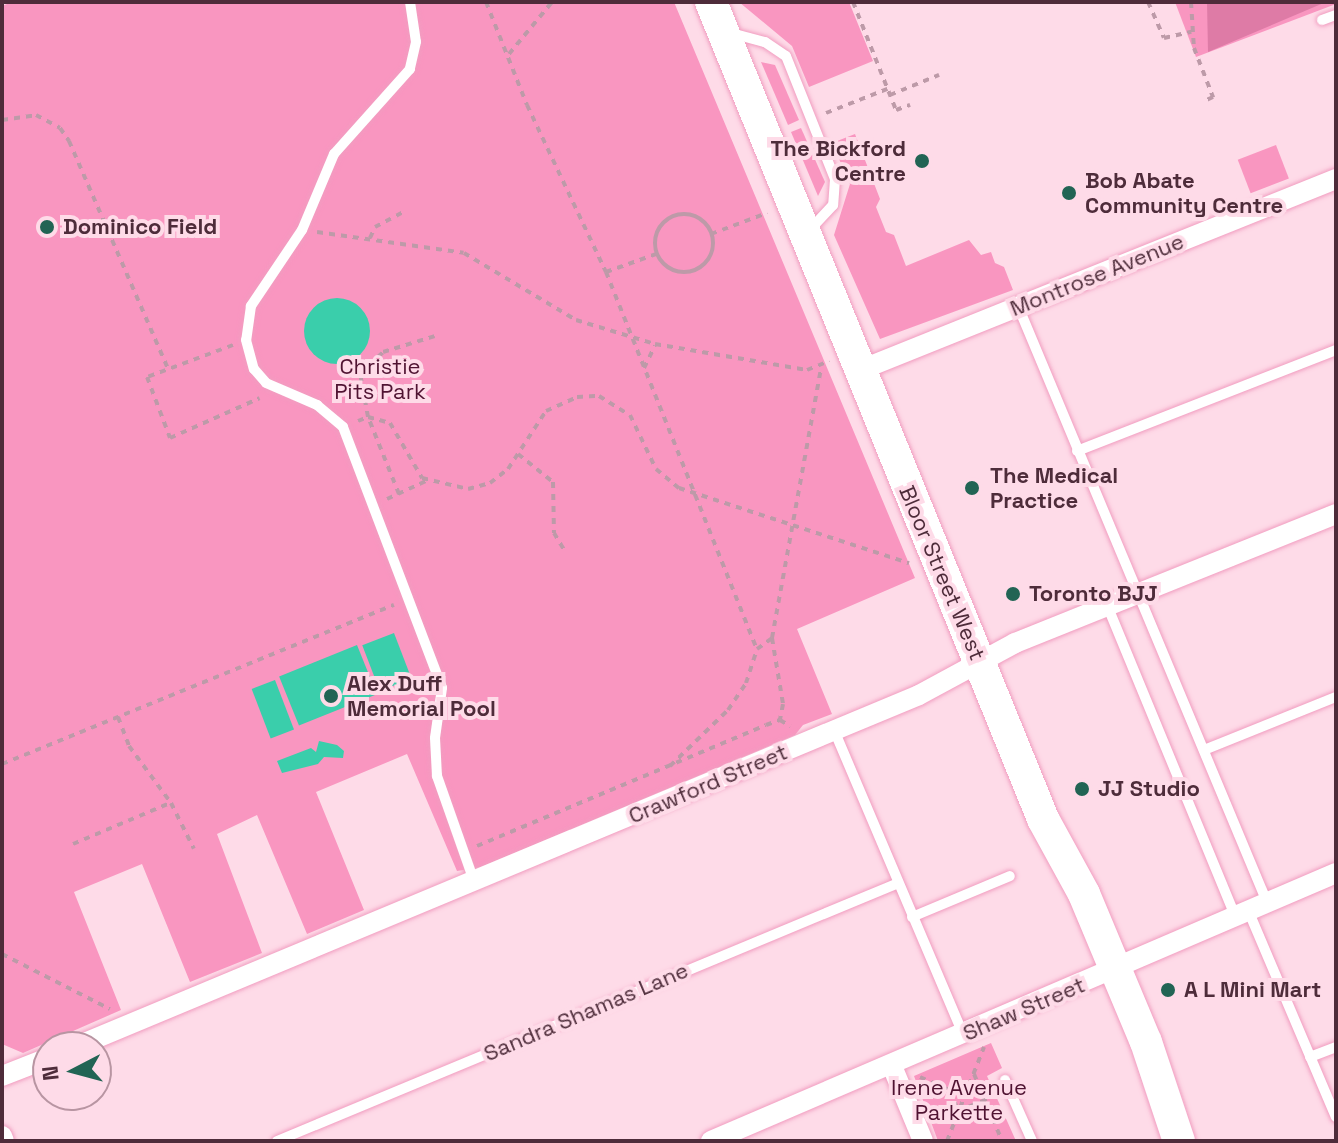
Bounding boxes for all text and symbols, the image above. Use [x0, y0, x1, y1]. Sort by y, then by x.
place label: The Bickford Centre [770, 135, 906, 186]
marker: The Bickford Centre [913, 152, 931, 170]
place label: Bob Abate Community Centre [1085, 167, 1283, 218]
marker: Bob Abate Community Centre [1060, 184, 1078, 202]
place label: Dominico Field [63, 214, 217, 240]
marker: Dominico Field [38, 218, 56, 236]
street label: Montrose Avenue [1006, 228, 1188, 322]
park label: Christie Pits Park [334, 353, 426, 404]
place label: The Medical Practice [990, 462, 1118, 514]
marker: The Medical Practice [961, 477, 983, 499]
street label: Bloor Street West [893, 482, 991, 664]
place label: Toronto BJJ [1029, 581, 1158, 607]
marker: Toronto BJJ [1004, 585, 1022, 603]
place label: Alex Duff Memorial Pool [347, 670, 496, 722]
marker: Alex Duff Memorial Pool [322, 687, 340, 705]
street label: Crawford Street [625, 739, 791, 829]
place label: JJ Studio [1098, 776, 1200, 802]
marker: JJ Studio [1073, 780, 1091, 798]
street label: Sandra Shamas Lane [480, 957, 692, 1067]
street label: Shaw Street [959, 971, 1089, 1047]
place label: A L Mini Mart [1184, 977, 1322, 1003]
marker: A L Mini Mart [1159, 981, 1177, 999]
north arrow [32, 1031, 112, 1111]
text: N [35, 1065, 65, 1082]
park label: Irene Avenue Parkette [891, 1074, 1027, 1126]

